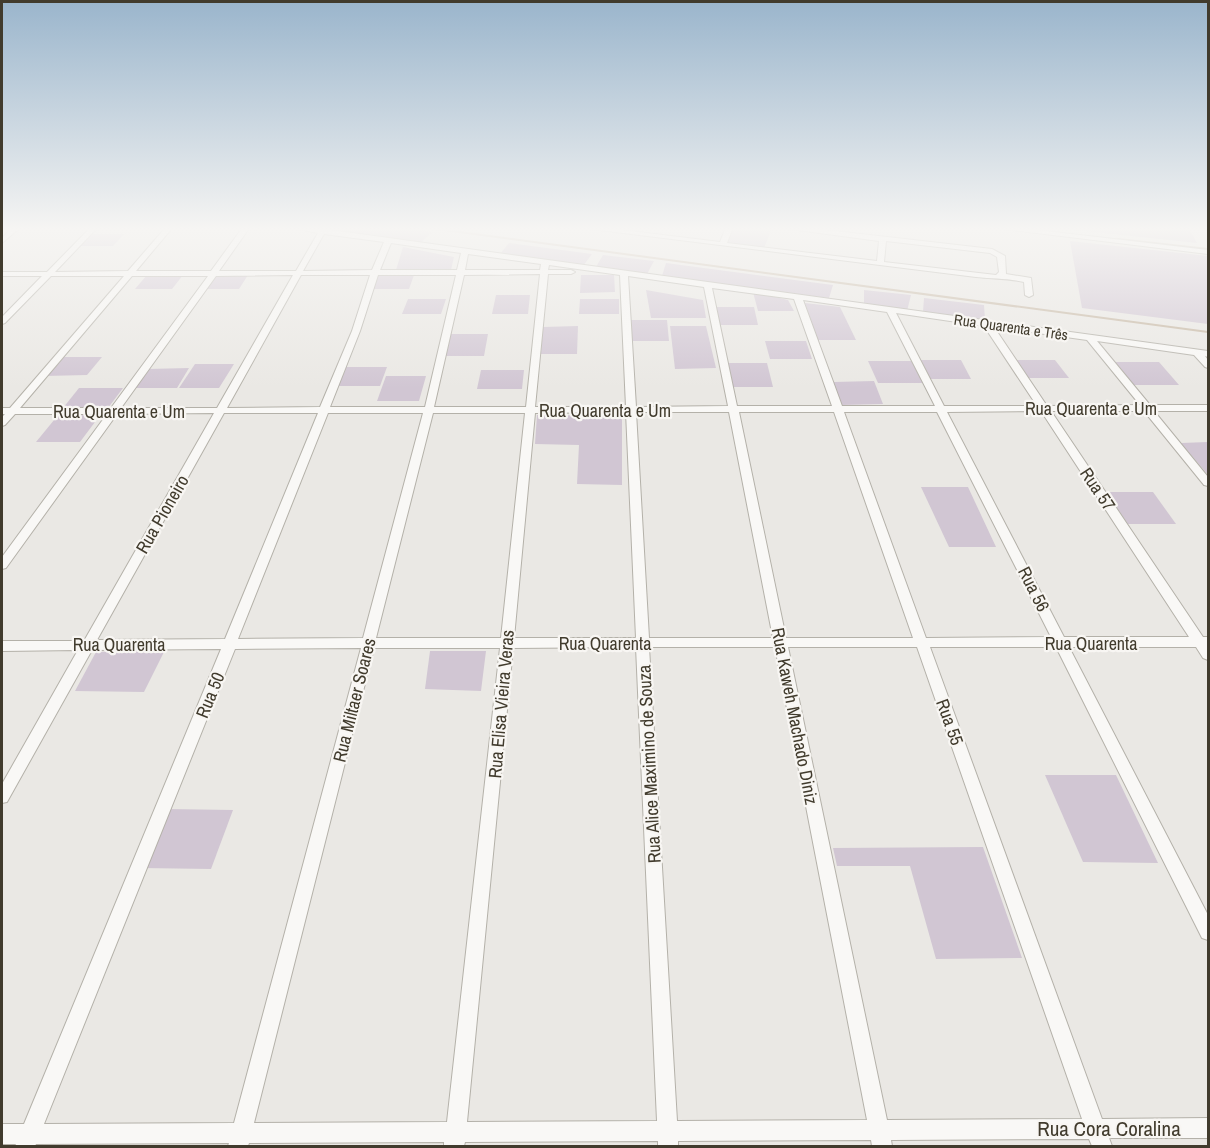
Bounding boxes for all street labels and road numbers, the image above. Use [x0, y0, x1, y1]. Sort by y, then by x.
street label: Rua Quarenta e Três [953, 309, 1069, 345]
street label: Rua Quarenta e Um [1025, 396, 1157, 421]
street label: Rua Quarenta e Um [539, 398, 671, 423]
street label: Rua Quarenta e Um [53, 399, 185, 424]
street label: Rua 57 [1074, 462, 1122, 516]
street label: Rua Pioneiro [129, 470, 195, 558]
street label: Rua 56 [1012, 562, 1056, 616]
street label: Rua Kaweh Machado Diniz [766, 625, 824, 807]
street label: Rua Elisa Vieira Veras [482, 629, 520, 779]
street label: Rua Quarenta [559, 631, 651, 656]
street label: Rua Quarenta [1045, 631, 1137, 656]
street label: Rua Quarenta [73, 632, 165, 657]
street label: Rua Miltaer Soares [326, 635, 382, 765]
street label: Rua Alice Maximino de Souza [631, 664, 667, 864]
street label: Rua 50 [189, 668, 231, 722]
street label: Rua 55 [930, 695, 970, 749]
street label: Rua Cora Coralina [1037, 1114, 1181, 1143]

